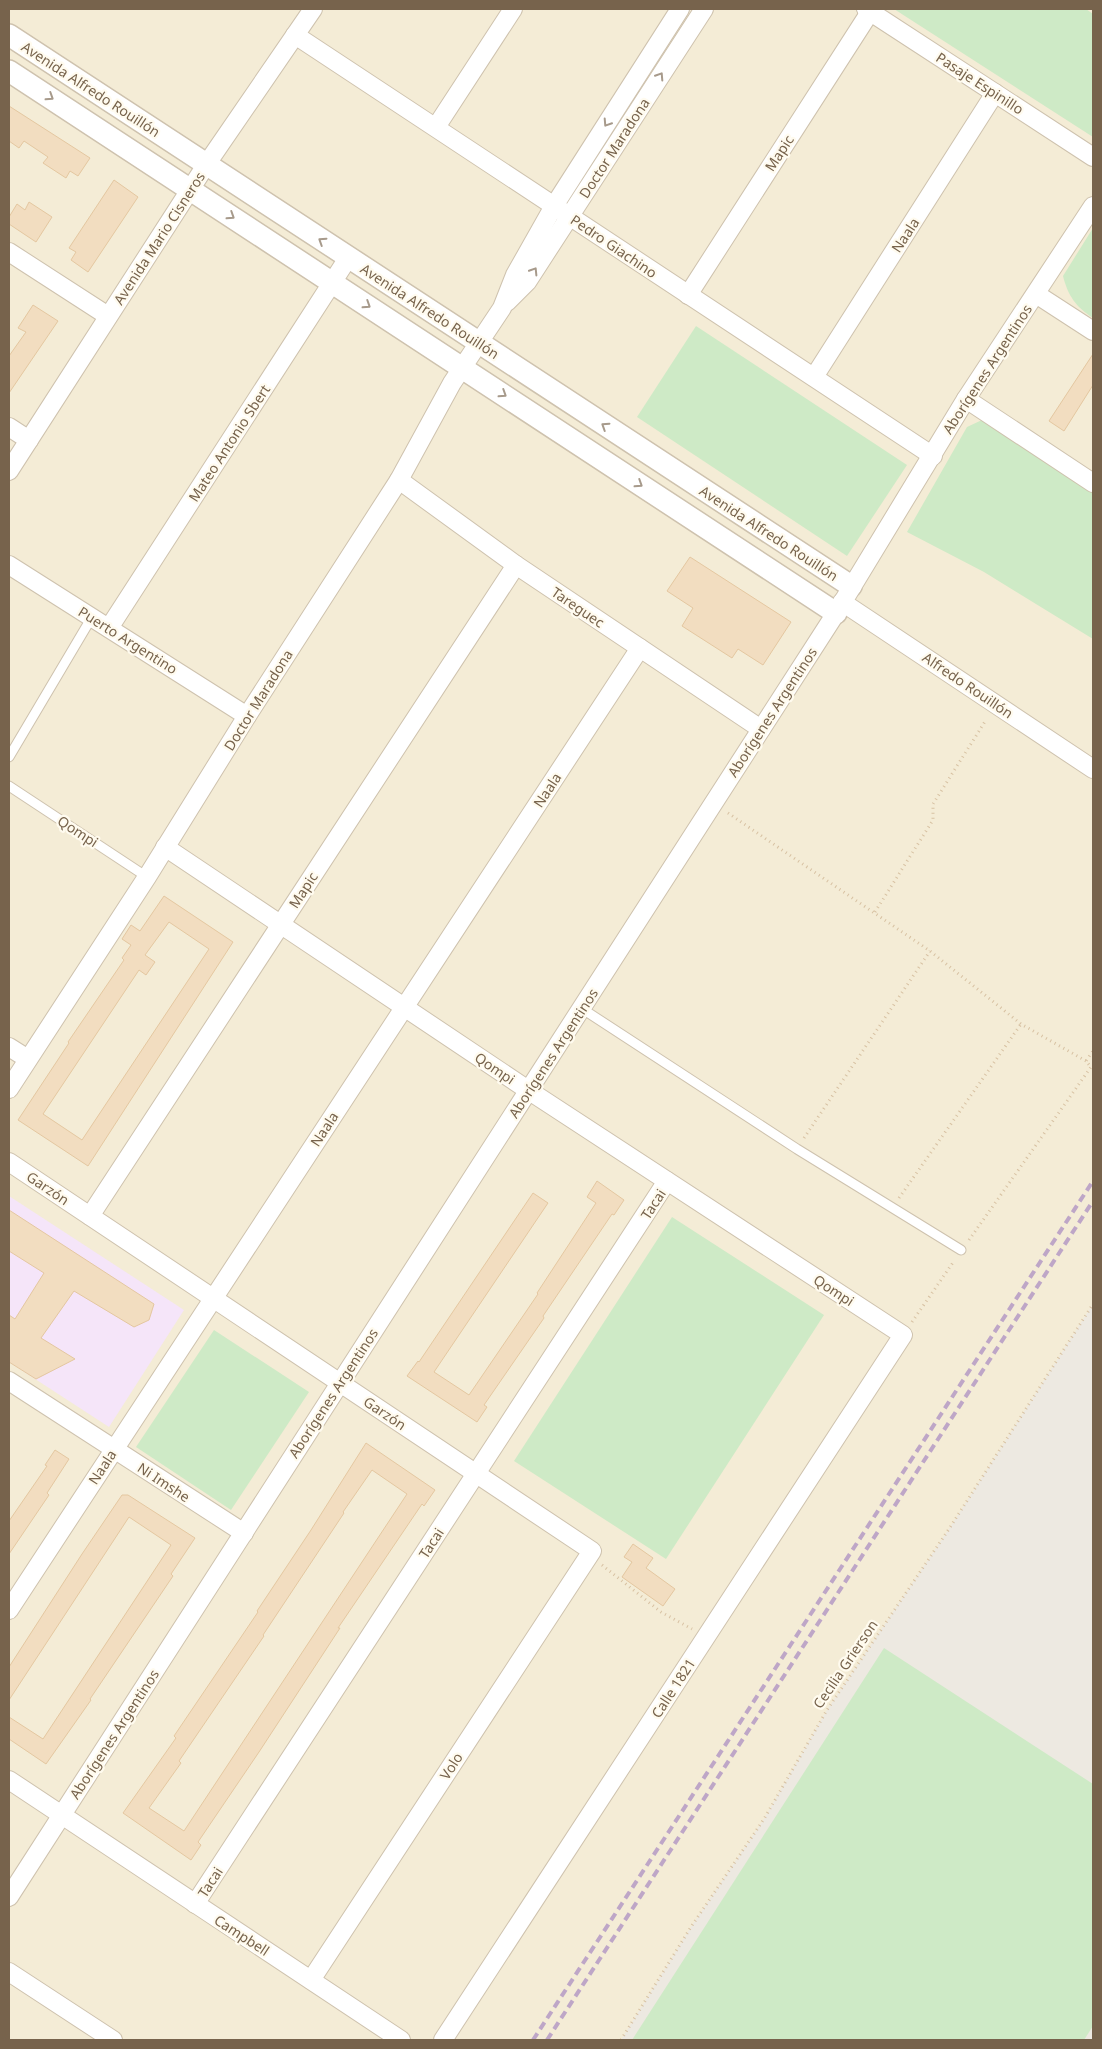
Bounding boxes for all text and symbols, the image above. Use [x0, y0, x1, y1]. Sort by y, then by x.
street label: Avenida Alfredo Rouillón [18, 37, 164, 141]
street label: Pasaje Espinillo [933, 48, 1027, 118]
one-way arrow [654, 73, 664, 82]
one-way arrow [44, 91, 53, 100]
street label: Doctor Maradona [574, 94, 654, 202]
one-way arrow [603, 118, 613, 127]
street label: Mapic [760, 131, 798, 175]
street label: Avenida Mario Cisneros [109, 168, 209, 308]
one-way arrow [226, 210, 235, 219]
street label: Pedro Giachino [567, 210, 661, 282]
street label: Naala [887, 214, 923, 256]
one-way arrow [319, 238, 328, 247]
street label: Avenida Alfredo Rouillón [357, 259, 503, 363]
one-way arrow [528, 268, 537, 277]
one-way arrow [361, 299, 371, 308]
street label: Aborígenes Argentinos [938, 300, 1036, 438]
street label: Mateo Antonio Sbert [184, 381, 274, 505]
one-way arrow [497, 388, 507, 397]
one-way arrow [601, 422, 610, 432]
one-way arrow [633, 477, 642, 487]
street label: Avenida Alfredo Rouillón [696, 481, 842, 585]
street label: Tareguec [548, 582, 608, 632]
street label: Puerto Argentino [75, 602, 181, 678]
street label: Aborígenes Argentinos [723, 643, 821, 781]
street label: Doctor Maradona [219, 646, 297, 754]
street label: Alfredo Rouillón [919, 648, 1017, 722]
street label: Naala [529, 769, 565, 811]
street label: Qompi [54, 811, 102, 851]
street label: Mapic [284, 868, 322, 912]
street label: Aborígenes Argentinos [504, 984, 602, 1122]
street label: Qompi [471, 1048, 519, 1088]
street label: Naala [306, 1108, 342, 1150]
street label: Garzón [23, 1167, 73, 1209]
street label: Tacai [636, 1185, 670, 1223]
street label: Qompi [810, 1270, 858, 1310]
street label: Aborígenes Argentinos [284, 1324, 382, 1462]
street label: Garzón [360, 1392, 410, 1434]
street label: Naala [84, 1446, 120, 1488]
street label: Ni Imshe [134, 1458, 194, 1506]
street label: Tacai [414, 1524, 448, 1562]
street label: Cecilia Grierson [808, 1616, 882, 1712]
street label: Calle 1821 [647, 1655, 699, 1721]
street label: Aborígenes Argentinos [65, 1665, 163, 1803]
street label: Volo [435, 1749, 467, 1783]
street label: Tacai [193, 1863, 227, 1901]
street label: Campbell [211, 1910, 273, 1960]

